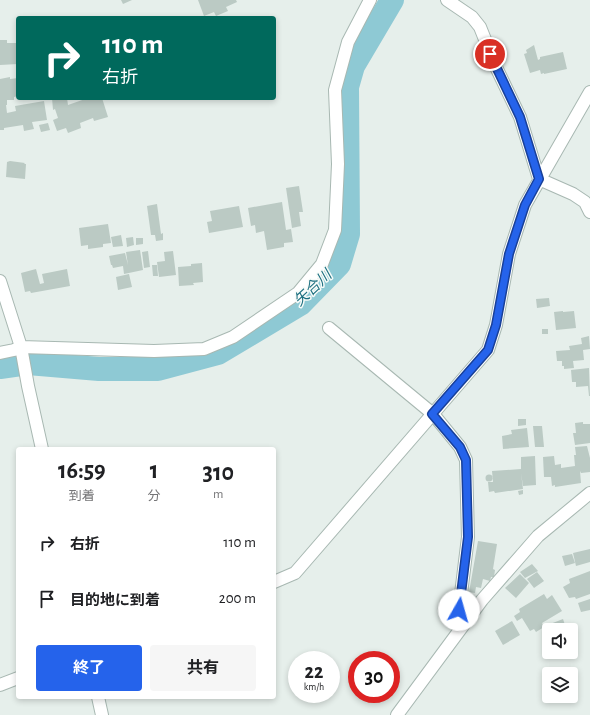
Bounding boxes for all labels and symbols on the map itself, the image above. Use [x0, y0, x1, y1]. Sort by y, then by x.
pin [473, 37, 507, 71]
water label: 矢合川 [291, 265, 336, 309]
position arrow [438, 589, 480, 631]
speed limit sign: 30 [348, 651, 400, 703]

